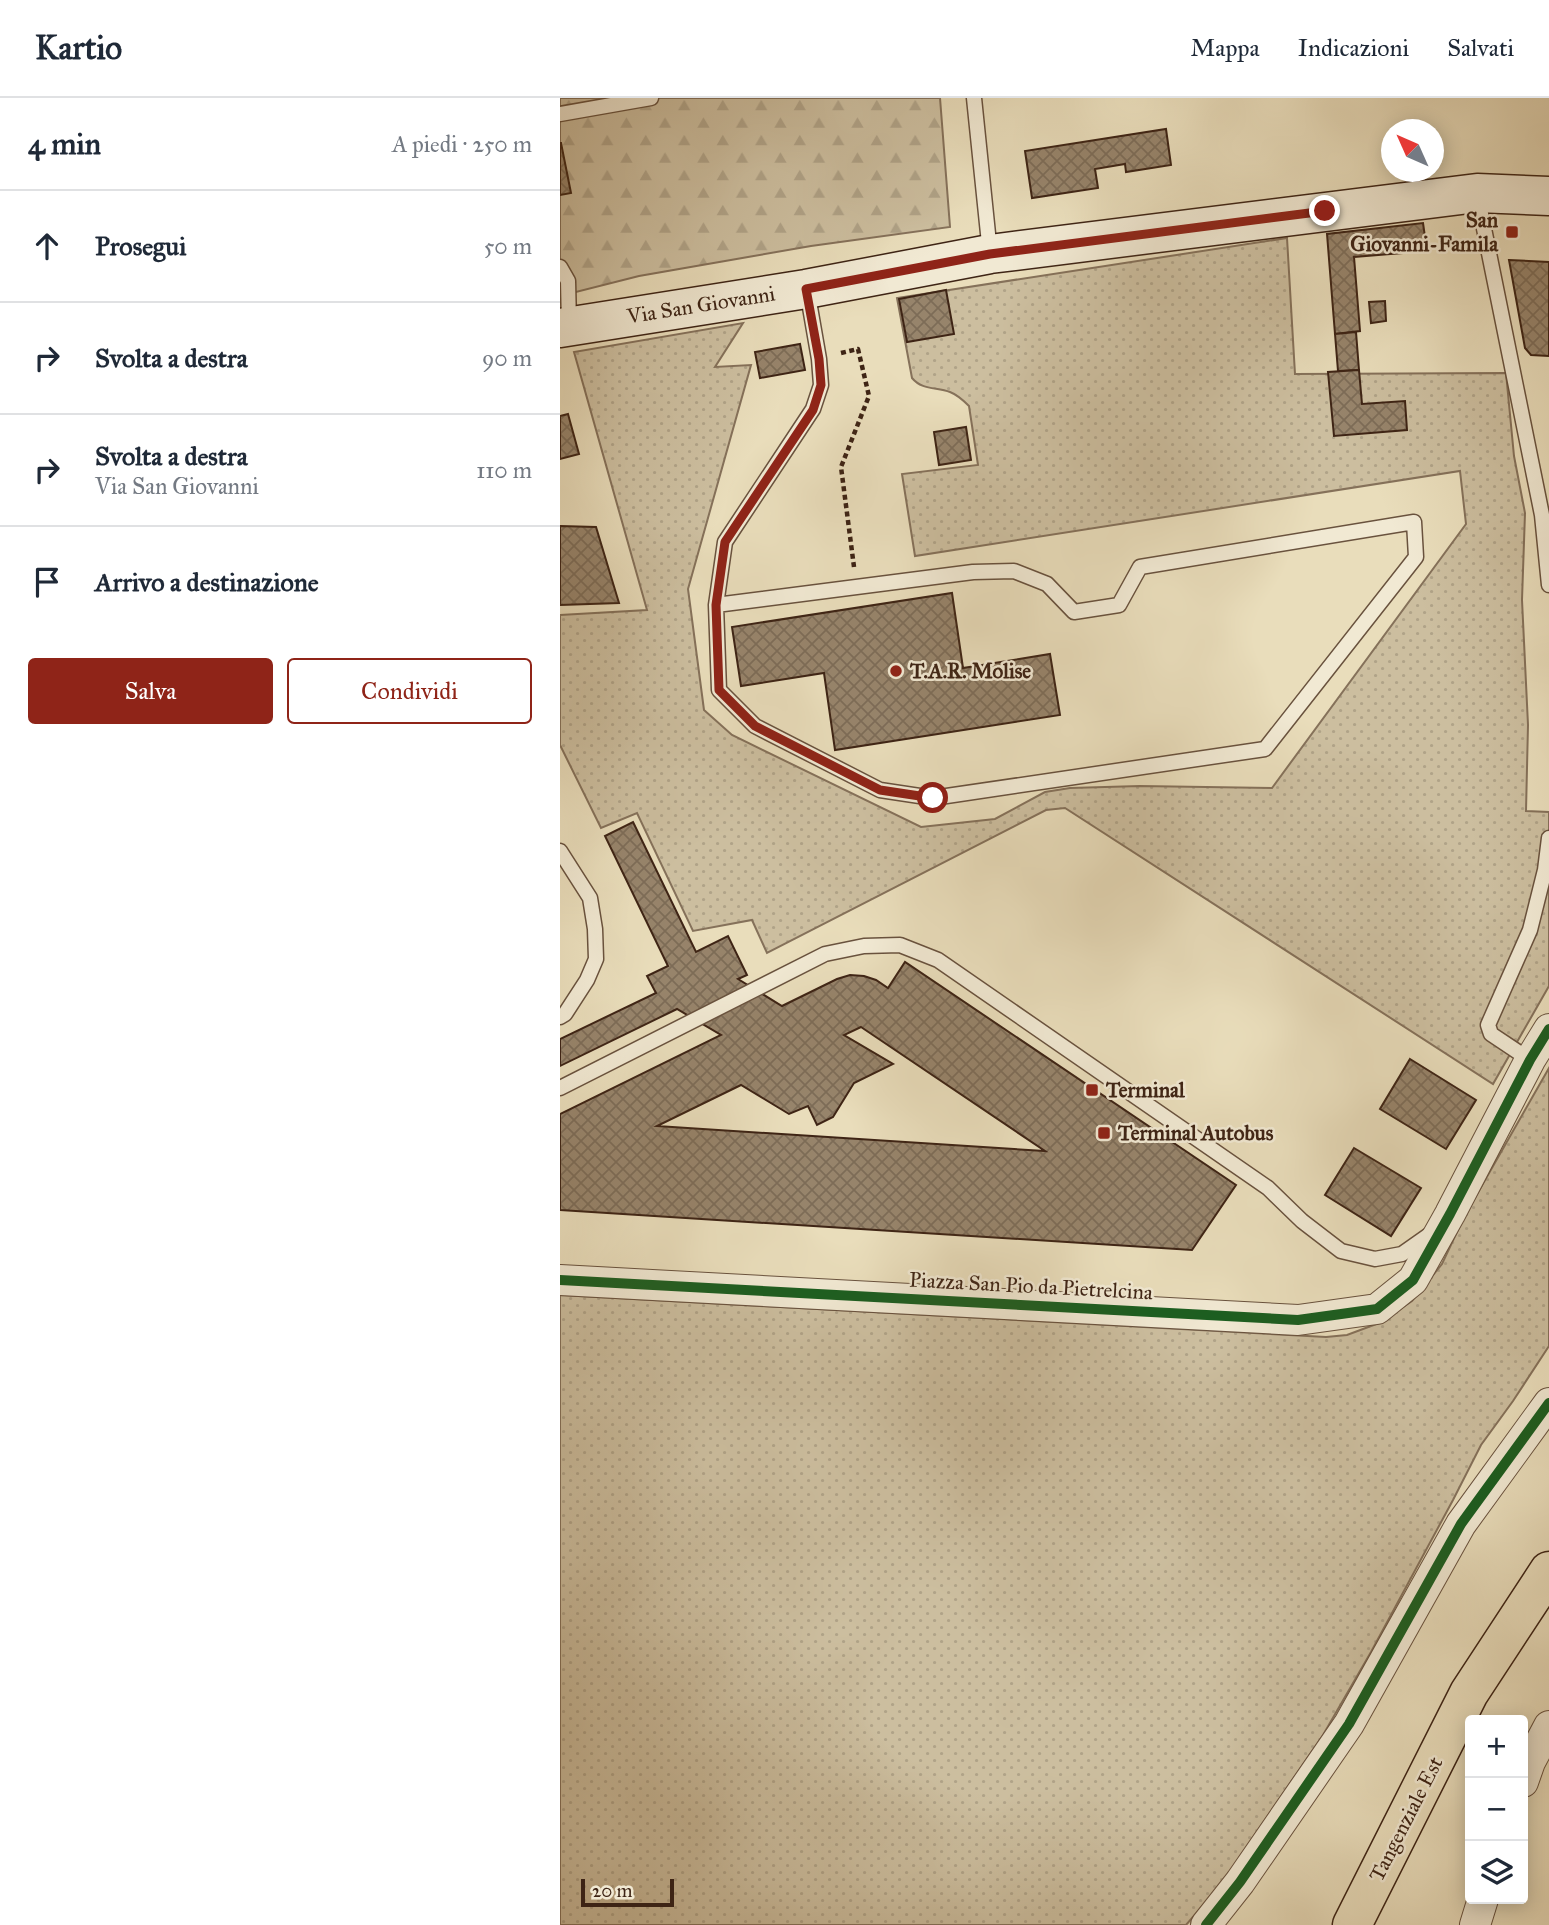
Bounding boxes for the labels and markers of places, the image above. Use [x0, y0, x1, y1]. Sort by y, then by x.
place label: San Giovanni-Famila [1350, 207, 1499, 257]
marker: San Giovanni-Famila [1504, 224, 1520, 240]
place label: T.A.R. Molise [909, 658, 1031, 684]
marker: T.A.R. Molise [888, 663, 904, 679]
place label: Terminal [1105, 1077, 1186, 1103]
marker: Terminal [1084, 1082, 1100, 1098]
place label: Terminal Autobus [1117, 1120, 1274, 1146]
marker: Terminal Autobus [1096, 1125, 1112, 1141]

